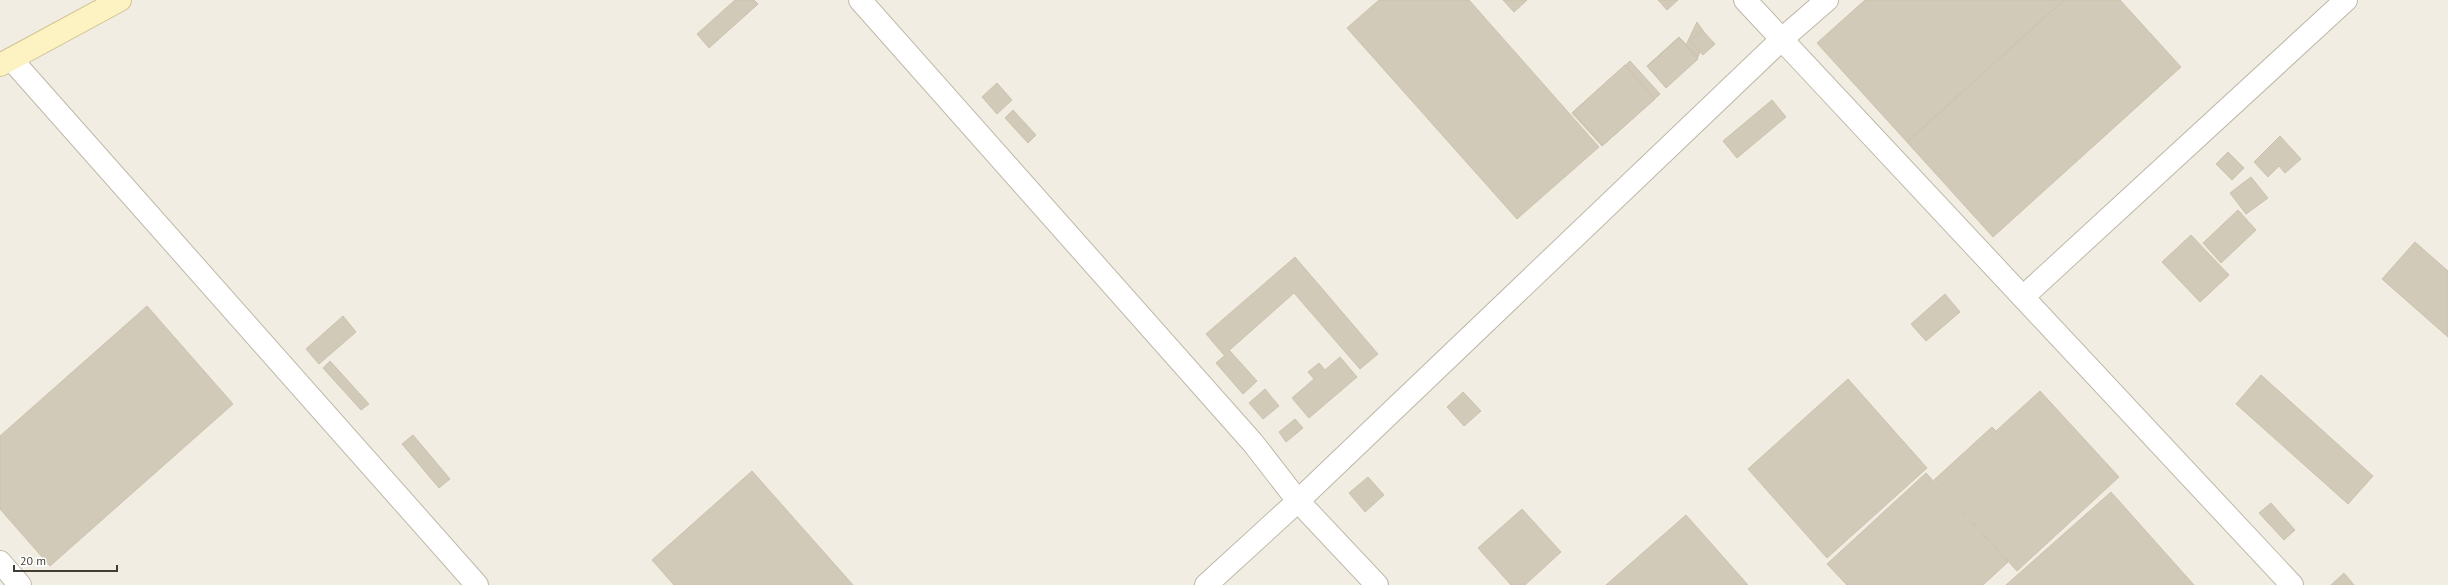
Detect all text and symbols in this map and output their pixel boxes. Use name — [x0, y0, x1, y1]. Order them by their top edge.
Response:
scale bar — [14, 547, 117, 573]
text: 20 m — [20, 553, 46, 568]

